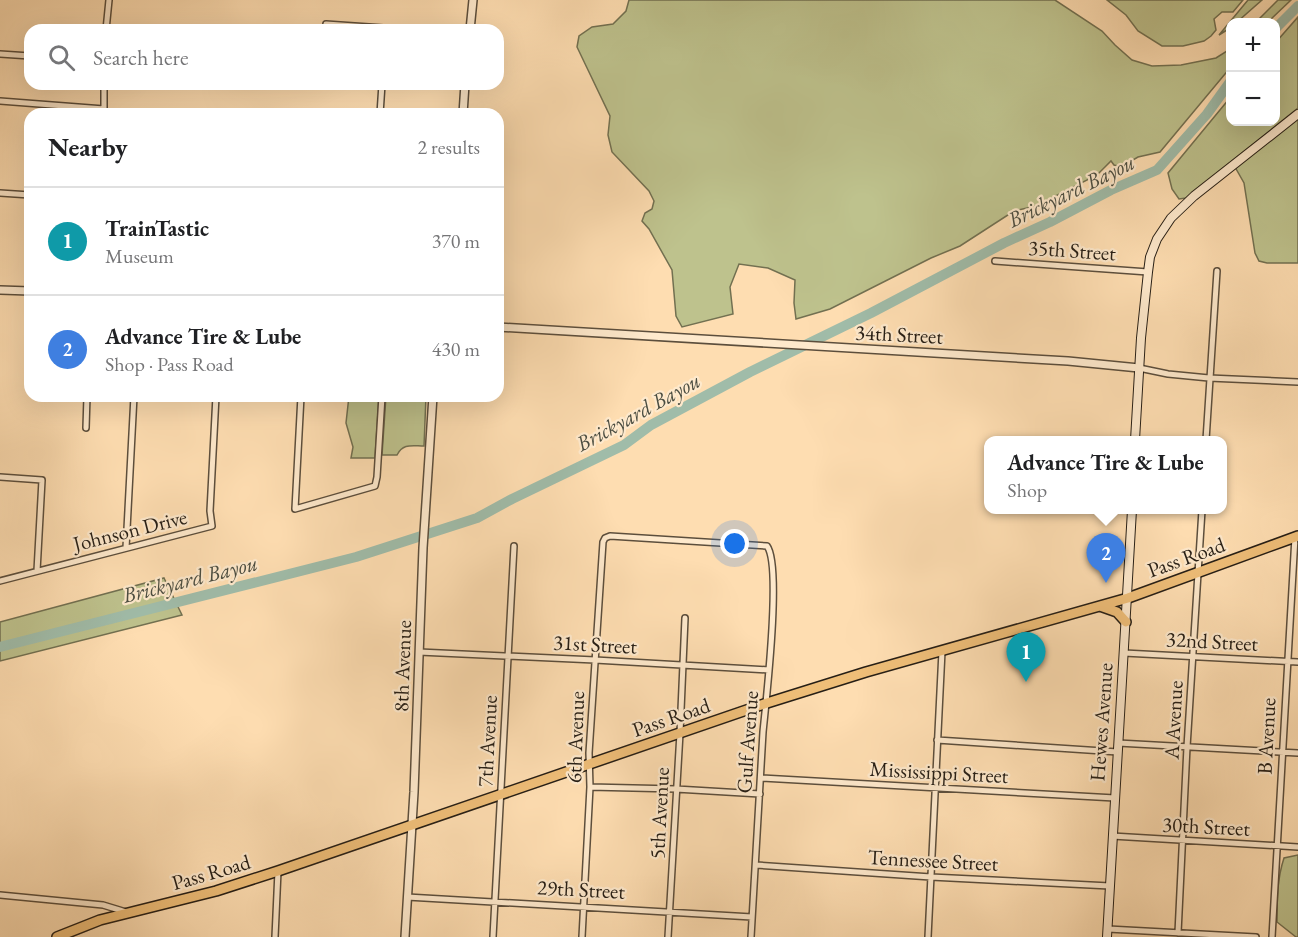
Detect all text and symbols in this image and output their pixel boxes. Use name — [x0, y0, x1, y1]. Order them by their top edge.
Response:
map controls — [1226, 18, 1280, 126]
button: + — [1226, 18, 1280, 72]
search box — [24, 24, 504, 90]
icon: search — [45, 41, 78, 74]
text: Search here — [93, 43, 188, 72]
button: − — [1226, 72, 1280, 126]
text: Nearby — [48, 130, 128, 164]
text: 2 results — [417, 134, 480, 160]
water label: Brickyard Bayou — [1002, 148, 1139, 235]
text: TrainTastic — [105, 214, 209, 243]
text: 1 — [62, 228, 73, 254]
text: 370 m — [432, 228, 480, 254]
street label: 35th Street — [1027, 233, 1117, 267]
text: Museum — [105, 243, 174, 269]
street label: 34th Street — [854, 318, 944, 350]
text: Advance Tire & Lube — [105, 322, 301, 351]
text: 2 — [62, 336, 73, 362]
text: 430 m — [432, 336, 480, 362]
text: Shop · Pass Road — [105, 351, 234, 377]
water label: Brickyard Bayou — [570, 366, 705, 459]
popup — [984, 436, 1227, 514]
text: Advance Tire & Lube — [1007, 448, 1204, 477]
text: Shop — [1007, 477, 1047, 503]
street label: Johnson Drive — [68, 503, 190, 558]
your location — [720, 529, 749, 558]
street label: Pass Road — [1143, 530, 1229, 583]
pin: 2 — [1086, 534, 1126, 583]
water label: Brickyard Bayou — [118, 548, 261, 610]
street label: 8th Avenue — [387, 620, 417, 712]
street label: 32nd Street — [1165, 625, 1259, 657]
street label: 31st Street — [552, 628, 638, 660]
pin: 1 — [1006, 632, 1046, 682]
street label: Hewes Avenue — [1083, 662, 1119, 782]
street label: A Avenue — [1157, 680, 1189, 761]
street label: Gulf Avenue — [730, 690, 764, 794]
street label: 6th Avenue — [560, 691, 590, 783]
street label: Pass Road — [628, 691, 714, 743]
street label: 7th Avenue — [471, 694, 503, 788]
street label: B Avenue — [1251, 697, 1281, 775]
street label: Mississippi Street — [869, 755, 1009, 789]
street label: 5th Avenue — [643, 766, 675, 860]
street label: 30th Street — [1161, 810, 1251, 842]
street label: Tennessee Street — [867, 843, 999, 877]
street label: Pass Road — [169, 848, 254, 896]
street label: 29th Street — [536, 873, 626, 905]

